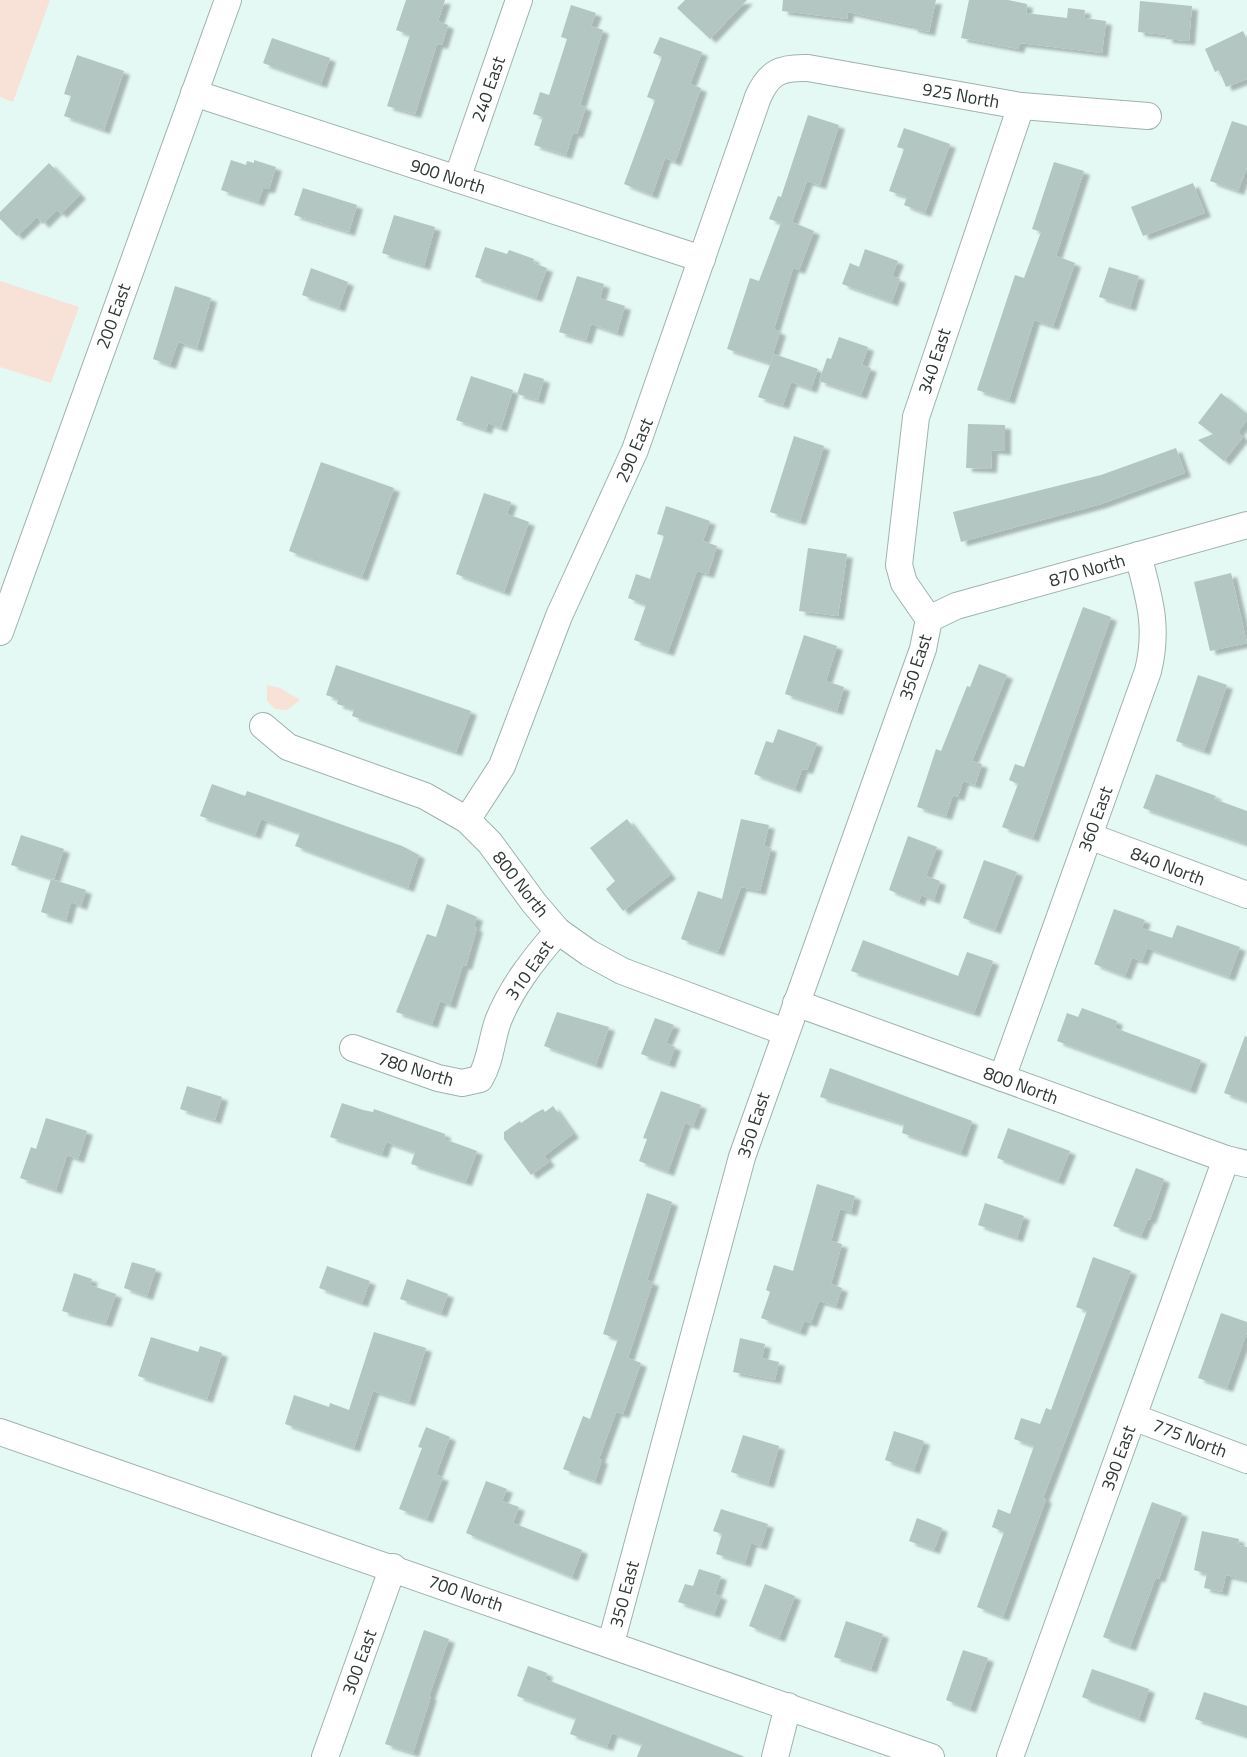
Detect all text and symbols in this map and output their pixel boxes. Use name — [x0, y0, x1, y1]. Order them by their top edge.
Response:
street label: 240 East — [464, 52, 512, 125]
street label: 925 North — [920, 75, 1002, 115]
street label: 900 North — [407, 151, 489, 201]
street label: 200 East — [89, 279, 138, 353]
street label: 340 East — [911, 324, 958, 397]
street label: 290 East — [608, 413, 660, 487]
street label: 870 North — [1046, 546, 1128, 594]
street label: 350 East — [892, 630, 939, 703]
street label: 360 East — [1071, 782, 1120, 856]
street label: 840 North — [1127, 839, 1209, 893]
street label: 800 North — [486, 845, 556, 923]
street label: 310 East — [498, 934, 560, 1006]
street label: 780 North — [375, 1045, 457, 1093]
street label: 800 North — [980, 1059, 1062, 1111]
street label: 350 East — [730, 1088, 777, 1161]
street label: 775 North — [1149, 1411, 1231, 1465]
street label: 390 East — [1094, 1421, 1143, 1495]
street label: 350 East — [602, 1557, 646, 1630]
street label: 700 North — [425, 1568, 507, 1618]
street label: 300 East — [335, 1625, 384, 1699]

